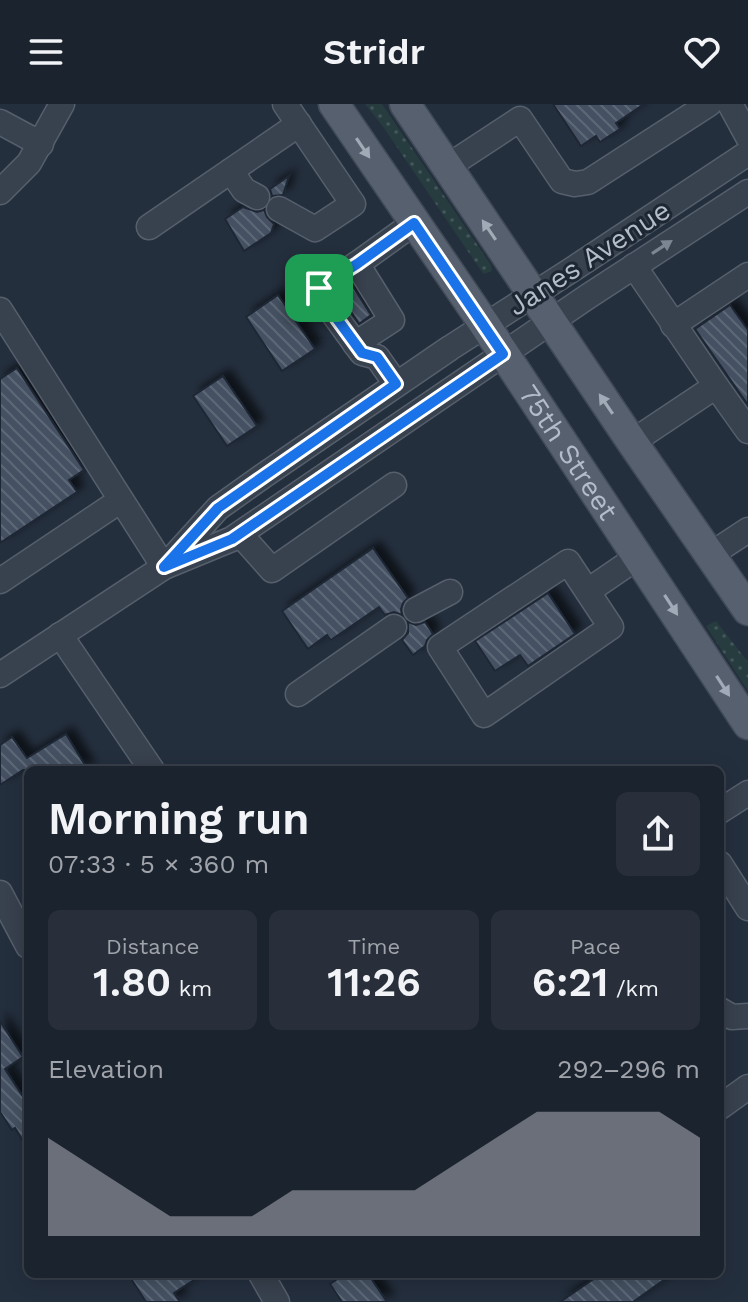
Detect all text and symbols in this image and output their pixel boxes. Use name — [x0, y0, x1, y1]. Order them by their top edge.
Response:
icon: menu — [24, 30, 68, 74]
icon: heart — [680, 30, 724, 74]
text: Stridr — [323, 31, 425, 73]
one-way arrow — [355, 137, 370, 158]
street label: Janes Avenue — [502, 193, 676, 323]
one-way arrow — [483, 219, 497, 241]
one-way arrow — [652, 240, 673, 255]
pin — [285, 254, 353, 322]
icon: arrive — [297, 266, 341, 310]
street label: 75th Street — [512, 378, 625, 526]
one-way arrow — [600, 393, 614, 415]
one-way arrow — [663, 595, 678, 616]
one-way arrow — [716, 676, 731, 697]
button: share — [616, 792, 700, 876]
text: Morning run — [48, 793, 309, 845]
text: 07:33 · 5 × 360 m — [48, 849, 269, 879]
text: Distance — [106, 934, 199, 959]
text: Time — [348, 934, 400, 959]
text: Pace — [570, 934, 621, 959]
text: 1.80 — [93, 959, 171, 1006]
text: 11:26 — [327, 959, 421, 1006]
text: 6:21 — [532, 959, 608, 1006]
text: km — [171, 976, 212, 1001]
text: /km — [608, 976, 659, 1001]
text: Elevation — [48, 1054, 164, 1084]
text: 292–296 m — [557, 1054, 700, 1084]

